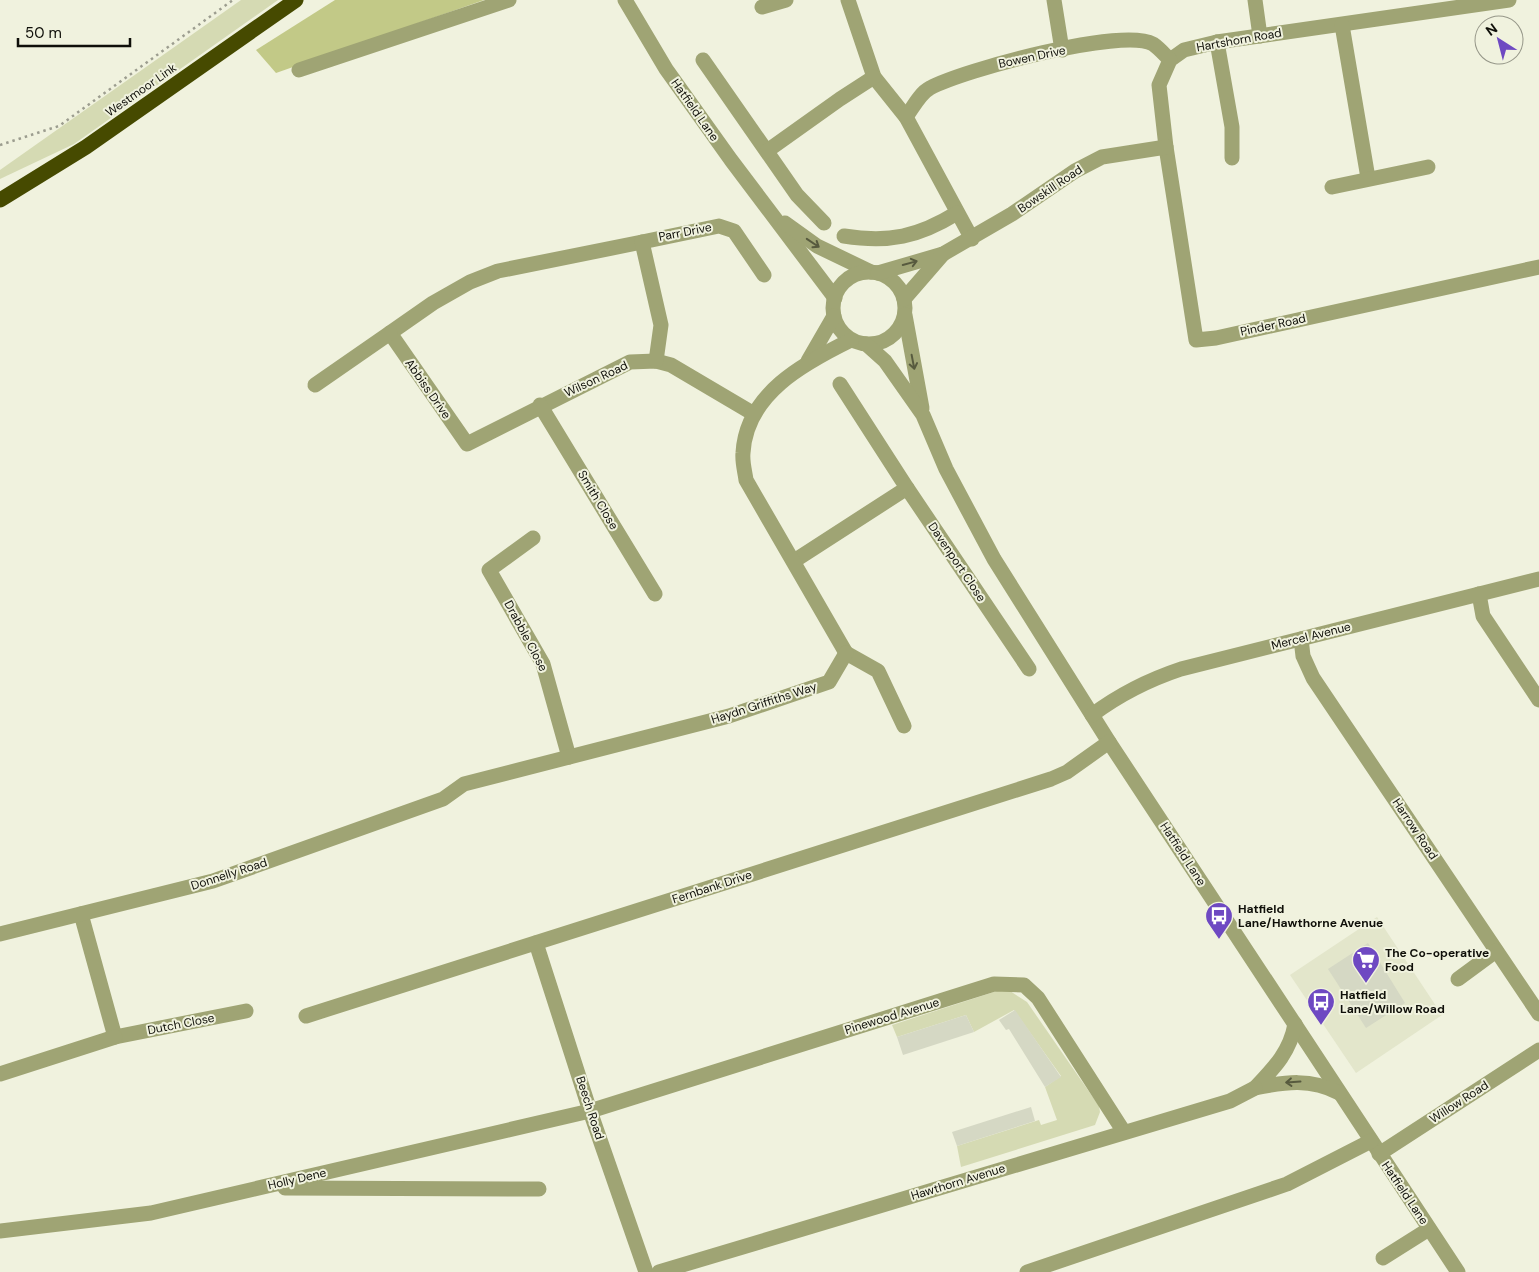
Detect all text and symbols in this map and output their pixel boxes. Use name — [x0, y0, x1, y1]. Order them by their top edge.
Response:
scale bar — [18, 15, 130, 47]
north arrow — [1474, 15, 1524, 65]
text: N — [1482, 19, 1501, 40]
text: 50 m — [25, 23, 62, 43]
street label: Hartshorn Road — [1195, 25, 1283, 55]
street label: Bowen Drive — [997, 42, 1067, 72]
street label: Westmoor Link — [102, 60, 180, 120]
street label: Hatfield Lane — [668, 76, 723, 145]
street label: Bowskill Road — [1015, 161, 1085, 217]
street label: Parr Drive — [657, 219, 713, 245]
one-way arrow — [806, 238, 820, 248]
one-way arrow — [902, 257, 918, 267]
street label: Pinder Road — [1239, 310, 1307, 340]
one-way arrow — [908, 353, 918, 369]
street label: Abbiss Drive — [402, 356, 455, 422]
street label: Wilson Road — [562, 357, 630, 401]
street label: Smith Close — [574, 467, 622, 533]
street label: Davenport Close — [925, 519, 990, 605]
street label: Drabble Close — [501, 598, 551, 674]
street label: Mercel Avenue — [1270, 618, 1353, 654]
street label: Haydn Griffiths Way — [709, 678, 819, 728]
street label: Harrow Road — [1389, 795, 1441, 863]
street label: Hatfield Lane — [1156, 819, 1210, 889]
street label: Donnelly Road — [189, 854, 269, 894]
street label: Fernbank Drive — [670, 867, 754, 907]
bus stop icon: Hatfield Lane/Hawthorne Avenue — [1204, 901, 1234, 940]
place label: Hatfield Lane/Hawthorne Avenue — [1238, 901, 1383, 931]
supermarket icon: The Co-operative Food — [1351, 945, 1381, 984]
place label: The Co-operative Food — [1385, 945, 1489, 975]
bus stop icon: Hatfield Lane/Willow Road — [1306, 987, 1336, 1026]
place label: Hatfield Lane/Willow Road — [1340, 987, 1445, 1017]
street label: Pinewood Avenue — [843, 994, 941, 1038]
street label: Dutch Close — [146, 1010, 216, 1038]
street label: Beech Road — [572, 1074, 608, 1142]
one-way arrow — [1285, 1077, 1301, 1086]
street label: Willow Road — [1427, 1077, 1491, 1127]
street label: Hatfield Lane — [1378, 1158, 1432, 1228]
street label: Hawthorn Avenue — [909, 1160, 1007, 1204]
street label: Holly Dene — [266, 1164, 328, 1193]

